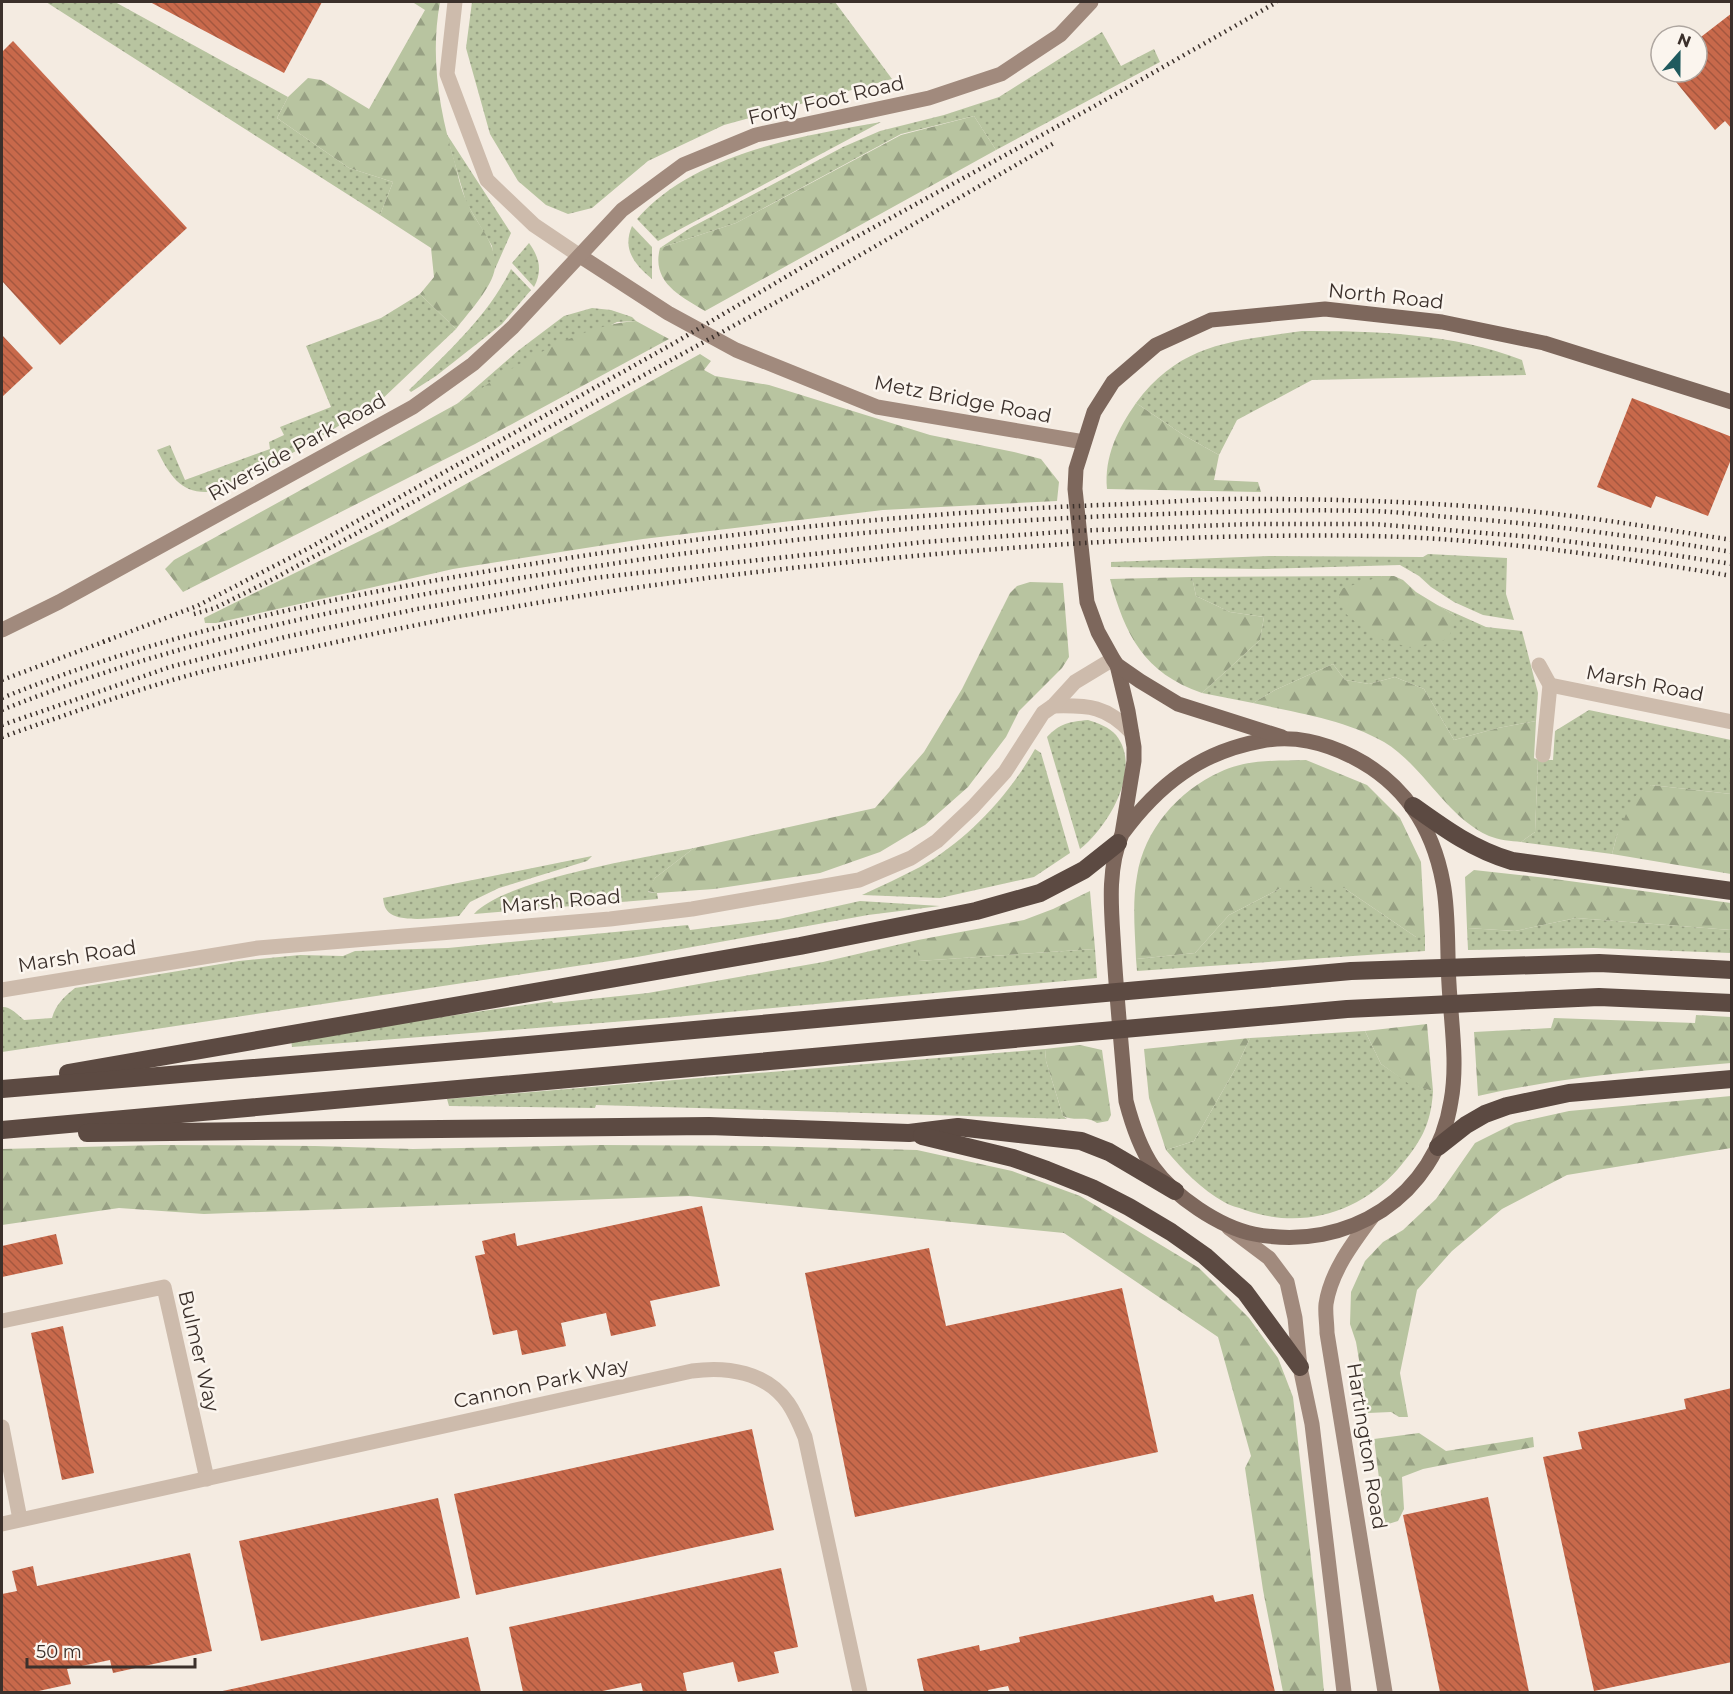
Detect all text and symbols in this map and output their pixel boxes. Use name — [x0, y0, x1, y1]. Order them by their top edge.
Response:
north arrow — [1649, 24, 1709, 84]
text: N — [1675, 29, 1694, 52]
street label: Forty Foot Road — [745, 70, 907, 130]
street label: North Road — [1327, 278, 1445, 314]
street label: Metz Bridge Road — [872, 370, 1054, 428]
street label: Riverside Park Road — [204, 388, 390, 506]
street label: Marsh Road — [1584, 660, 1706, 706]
street label: Marsh Road — [500, 884, 622, 918]
street label: Marsh Road — [16, 935, 138, 977]
street label: Bulmer Way — [173, 1288, 225, 1414]
street label: Cannon Park Way — [451, 1353, 631, 1413]
street label: Hartington Road — [1342, 1361, 1392, 1531]
scale bar — [27, 1631, 195, 1669]
text: 50 m — [36, 1641, 82, 1663]

